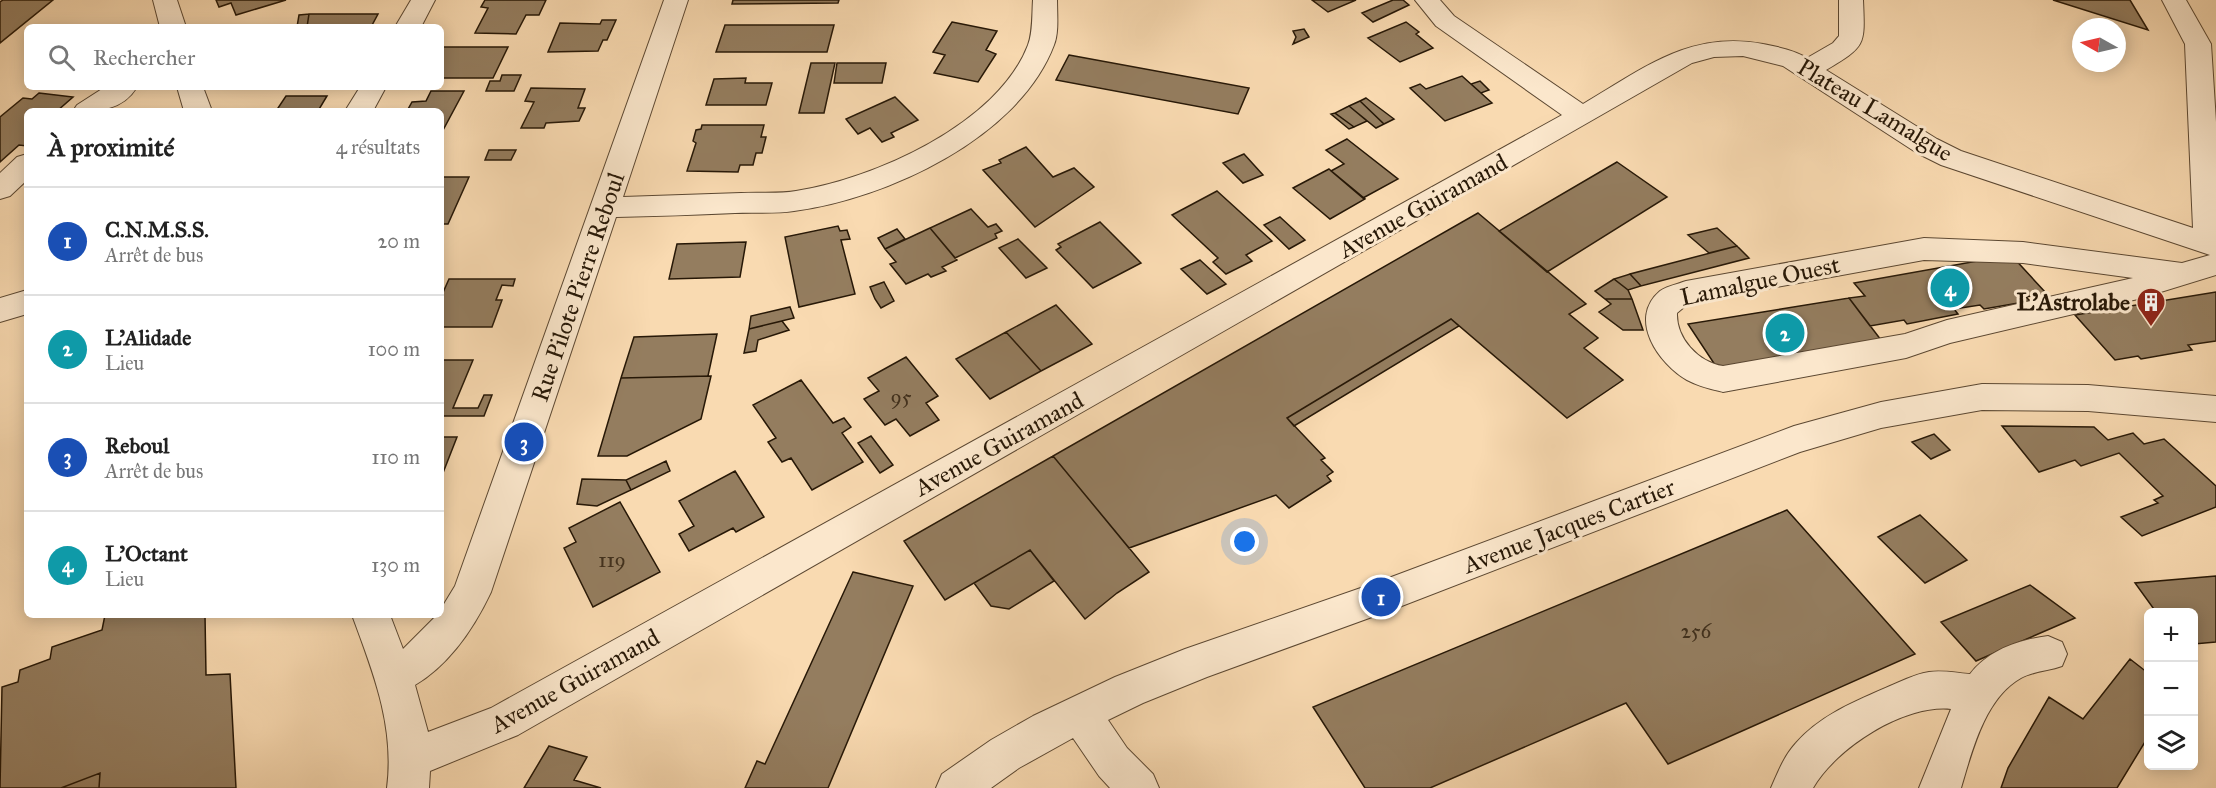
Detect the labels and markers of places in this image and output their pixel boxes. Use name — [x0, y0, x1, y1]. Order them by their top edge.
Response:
pin: 4 — [1930, 266, 1970, 310]
building icon: L'Astrolabe — [2135, 286, 2167, 328]
place label: L'Astrolabe — [2017, 287, 2130, 317]
pin: 2 — [1766, 310, 1804, 356]
pin: 3 — [504, 420, 544, 464]
pin: 1 — [1362, 574, 1400, 620]

